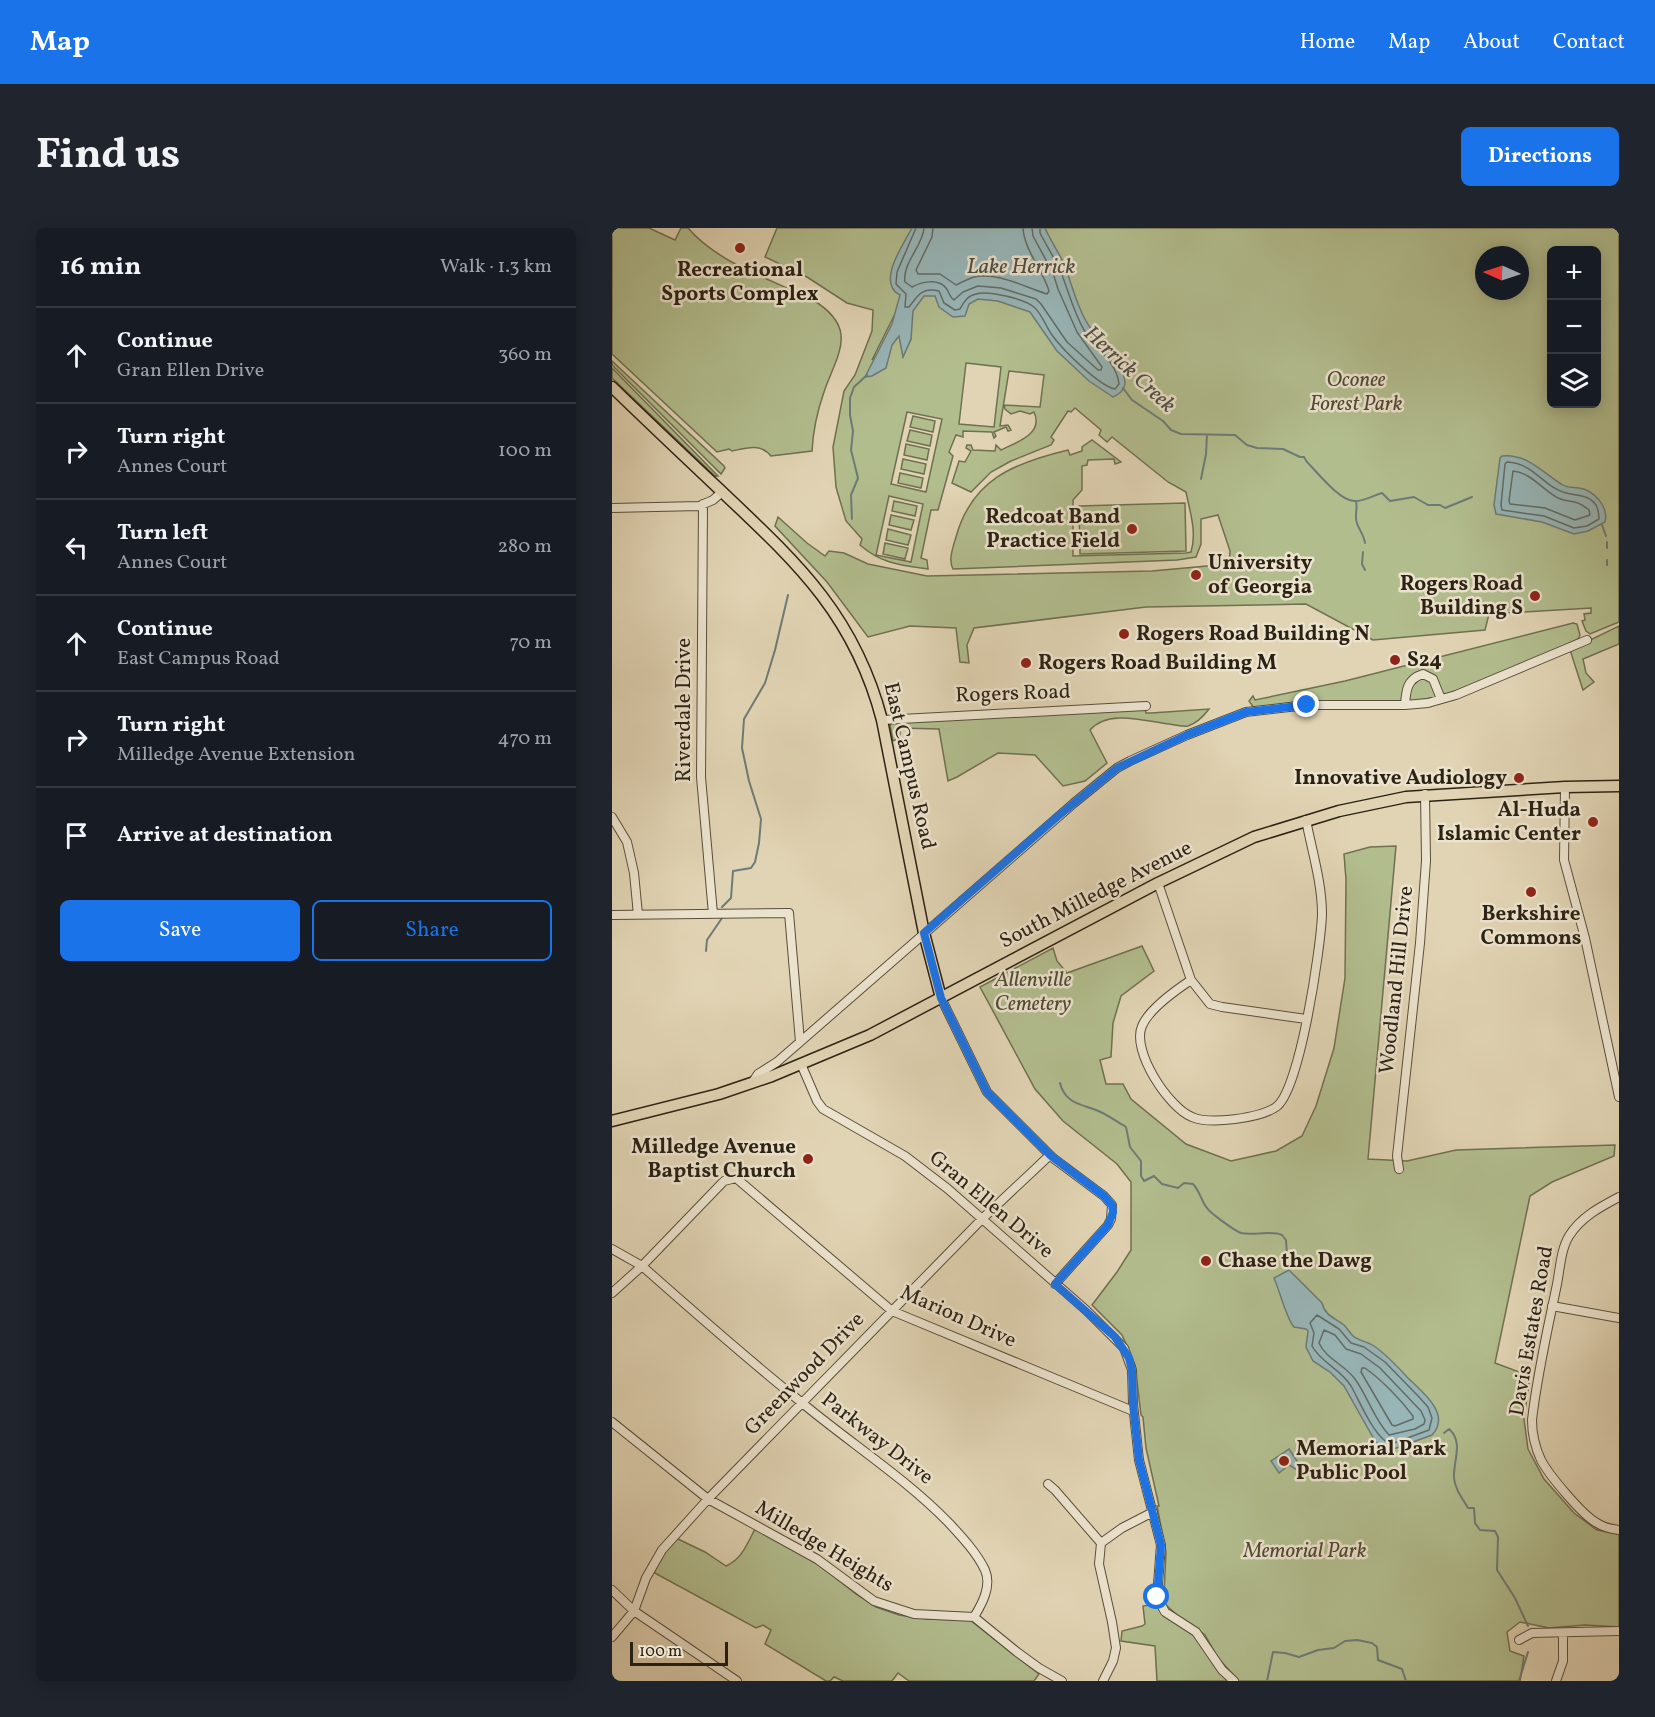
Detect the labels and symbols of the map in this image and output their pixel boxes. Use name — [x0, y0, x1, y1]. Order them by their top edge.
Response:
marker: Recreational Sports Complex — [733, 241, 747, 255]
north arrow — [1475, 246, 1529, 300]
water label: Lake Herrick — [967, 252, 1075, 283]
place label: Recreational Sports Complex — [661, 256, 819, 309]
water label: Herrick Creek — [1076, 319, 1182, 421]
park label: Oconee Forest Park — [1310, 366, 1403, 419]
place label: Redcoat Band Practice Field — [985, 503, 1120, 556]
marker: Redcoat Band Practice Field — [1125, 522, 1139, 536]
place label: University of Georgia — [1208, 549, 1313, 602]
marker: University of Georgia — [1189, 568, 1203, 582]
place label: Rogers Road Building S — [1400, 570, 1523, 623]
marker: Rogers Road Building S — [1528, 589, 1542, 603]
place label: Rogers Road Building N — [1136, 620, 1370, 649]
marker: Rogers Road Building N — [1117, 627, 1131, 641]
street label: Riverdale Drive — [670, 638, 699, 782]
place label: S24 — [1407, 646, 1442, 675]
place label: Rogers Road Building M — [1038, 649, 1277, 678]
marker: S24 — [1388, 653, 1402, 667]
marker: Rogers Road Building M — [1019, 656, 1033, 670]
street label: Rogers Road — [955, 677, 1071, 711]
street label: East Campus Road — [876, 679, 942, 853]
route end — [1293, 691, 1319, 717]
place label: Innovative Audiology — [1294, 764, 1507, 793]
marker: Innovative Audiology — [1512, 771, 1526, 785]
place label: Al-Huda Islamic Center — [1437, 796, 1581, 849]
marker: Al-Huda Islamic Center — [1586, 815, 1600, 829]
street label: South Milledge Avenue — [995, 834, 1197, 956]
street label: Woodland Hill Drive — [1373, 884, 1421, 1076]
marker: Berkshire Commons — [1524, 885, 1538, 899]
place label: Berkshire Commons — [1480, 900, 1582, 953]
park label: Allenville Cemetery — [994, 966, 1072, 1019]
place label: Milledge Avenue Baptist Church — [631, 1133, 796, 1186]
street label: Gran Ellen Drive — [923, 1144, 1060, 1266]
marker: Milledge Avenue Baptist Church — [801, 1152, 815, 1166]
street label: Davis Estates Road — [1503, 1243, 1561, 1419]
place label: Chase the Dawg — [1218, 1247, 1372, 1276]
marker: Chase the Dawg — [1199, 1254, 1213, 1268]
street label: Marion Drive — [895, 1278, 1021, 1356]
street label: Greenwood Drive — [738, 1306, 872, 1442]
street label: Parkway Drive — [815, 1386, 939, 1492]
place label: Memorial Park Public Pool — [1296, 1435, 1447, 1488]
marker: Memorial Park Public Pool — [1277, 1454, 1291, 1468]
street label: Milledge Heights — [749, 1494, 899, 1600]
park label: Memorial Park — [1243, 1537, 1367, 1566]
route start — [1143, 1583, 1169, 1609]
scale bar — [630, 1639, 728, 1666]

